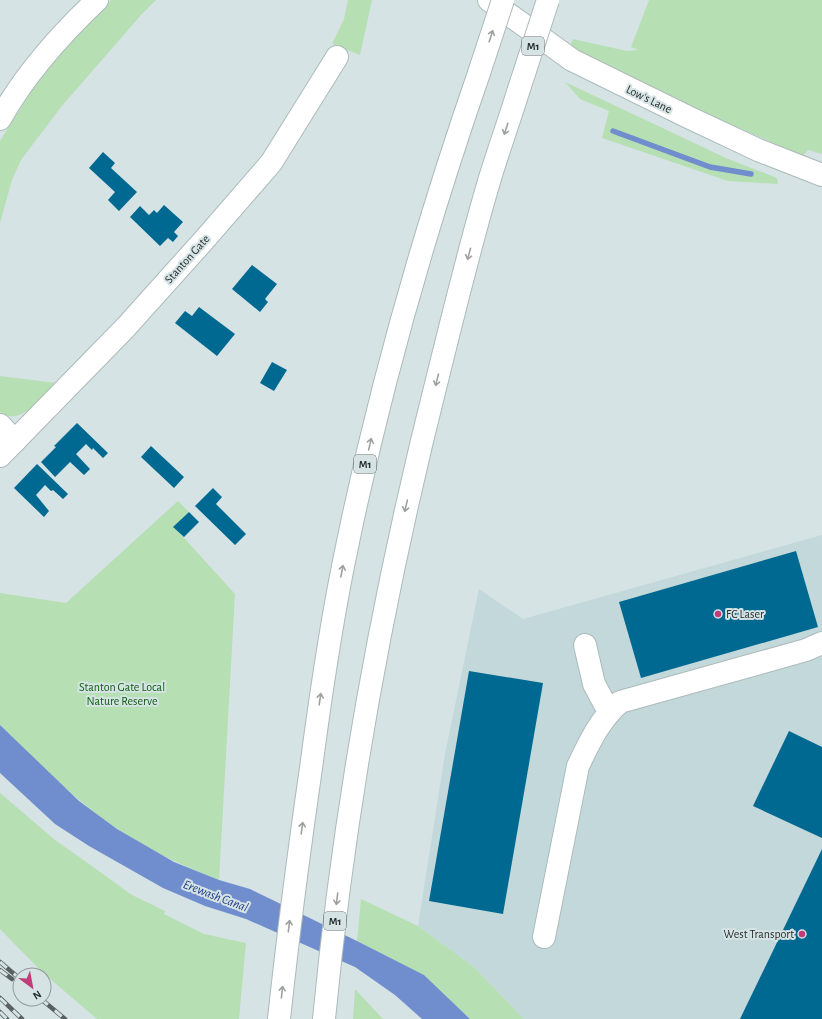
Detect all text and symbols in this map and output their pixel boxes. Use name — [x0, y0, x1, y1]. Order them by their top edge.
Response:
one-way arrow — [487, 31, 495, 43]
road number: M1 — [522, 37, 544, 55]
street label: Low's Lane — [624, 83, 674, 115]
one-way arrow — [502, 122, 509, 135]
street label: Stanton Gate — [162, 232, 212, 286]
one-way arrow — [465, 247, 473, 260]
one-way arrow — [433, 373, 440, 386]
one-way arrow — [367, 438, 375, 451]
road number: M1 — [354, 455, 376, 473]
one-way arrow — [402, 499, 410, 512]
one-way arrow — [339, 565, 347, 578]
place label: FC Laser — [726, 608, 764, 620]
marker: FC Laser — [713, 609, 723, 619]
park label: Stanton Gate Local Nature Reserve — [79, 681, 165, 707]
one-way arrow — [316, 693, 324, 706]
one-way arrow — [298, 822, 306, 835]
water label: Erewash Canal — [181, 878, 250, 915]
one-way arrow — [333, 892, 341, 905]
road number: M1 — [324, 912, 346, 930]
one-way arrow — [285, 920, 293, 933]
place label: West Transport — [724, 928, 794, 940]
marker: West Transport — [797, 929, 807, 939]
north arrow — [12, 967, 52, 1007]
one-way arrow — [278, 986, 286, 999]
text: N — [31, 988, 43, 1002]

